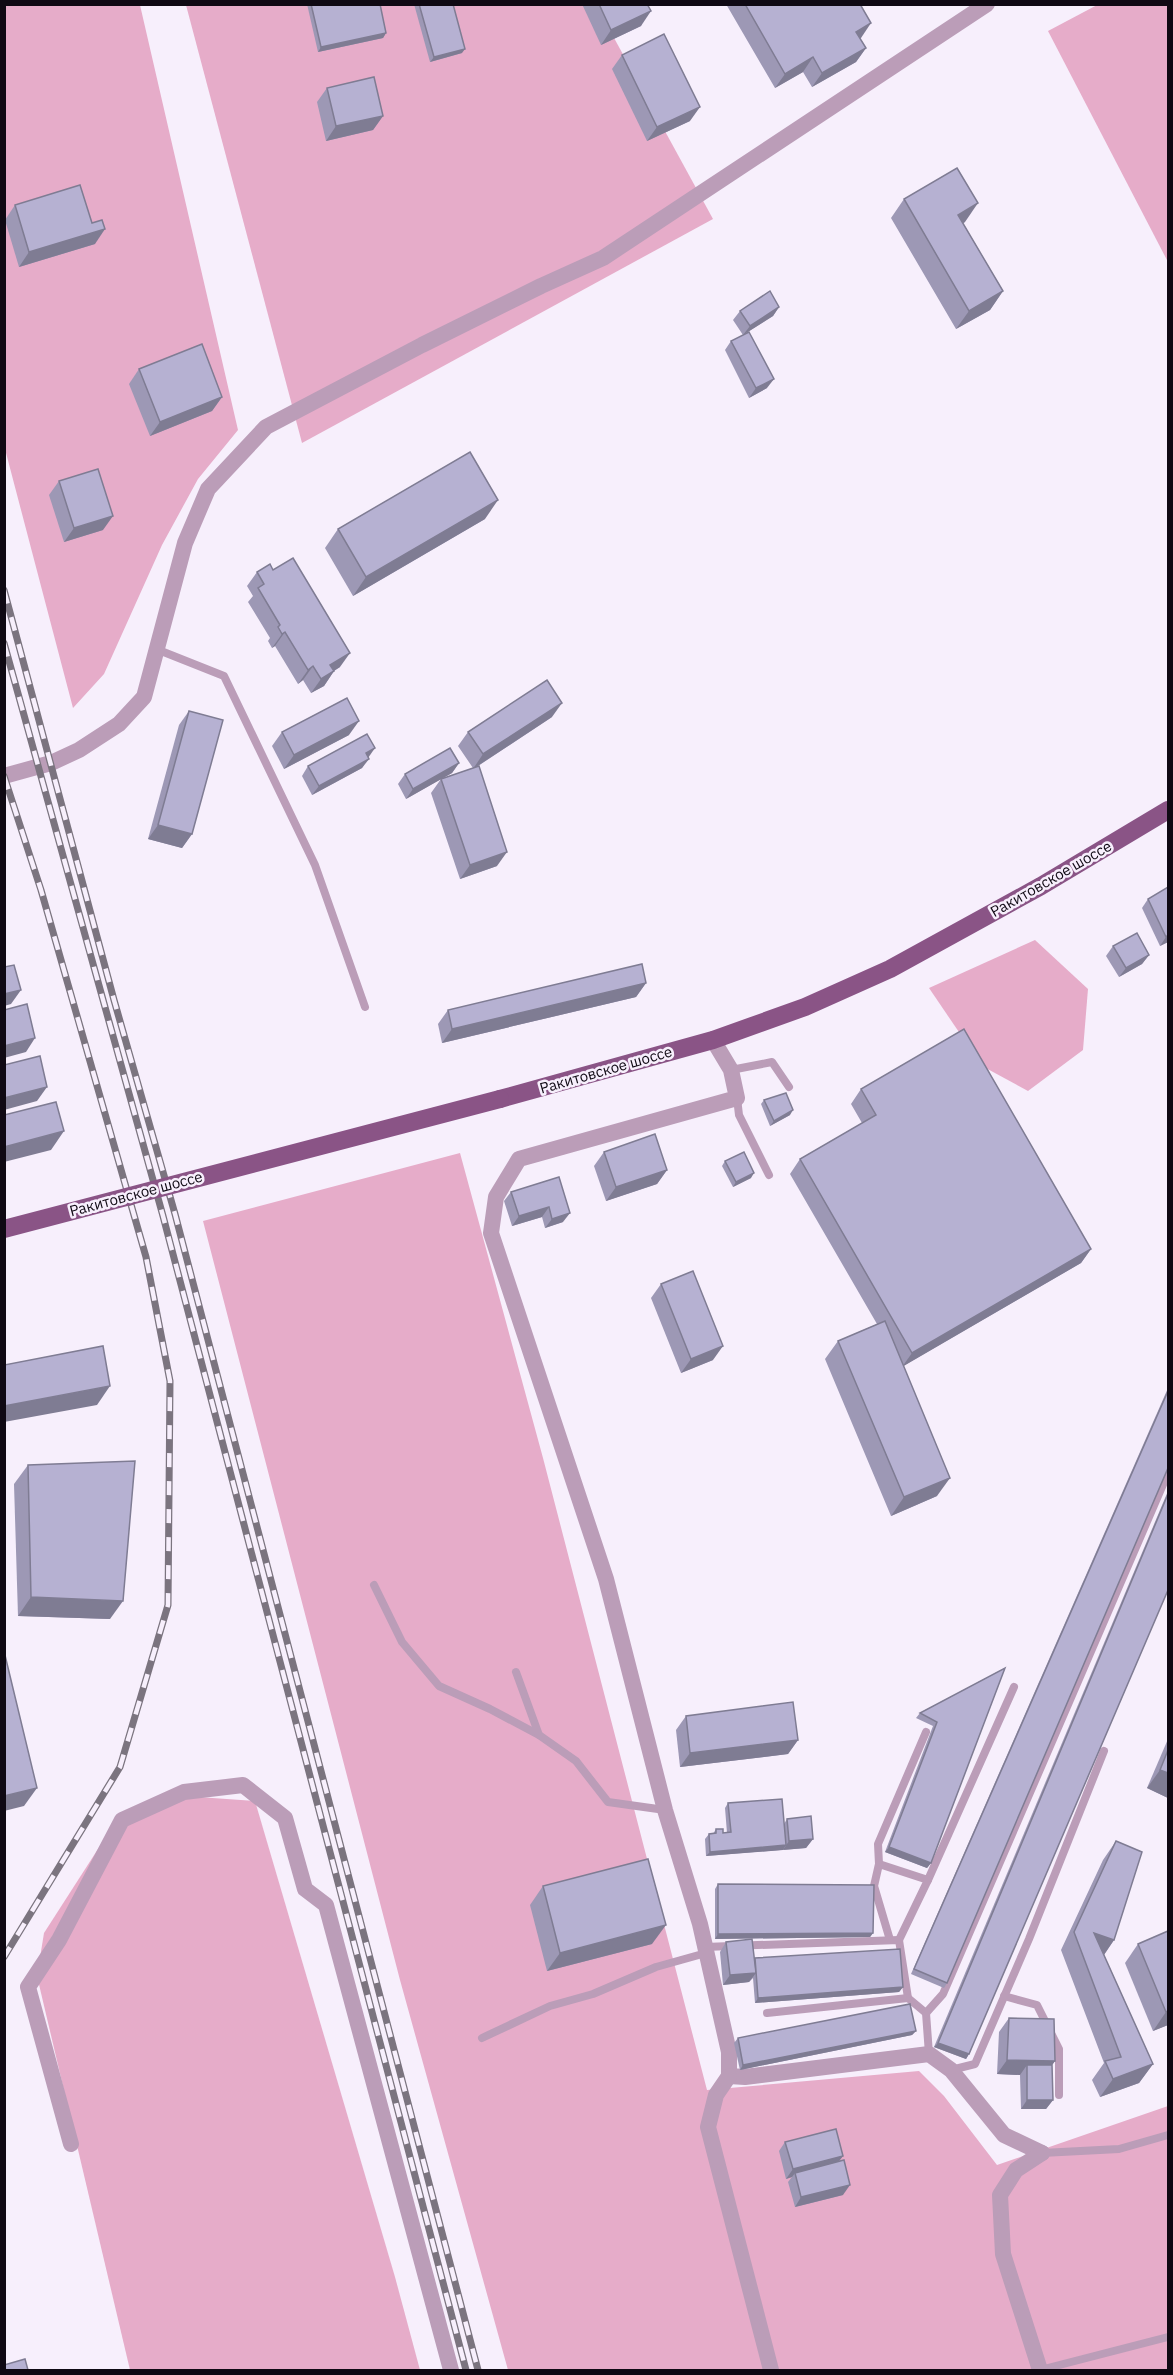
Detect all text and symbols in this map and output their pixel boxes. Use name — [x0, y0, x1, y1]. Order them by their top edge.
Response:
street label: Ракитовское шоссе — [987, 836, 1115, 921]
street label: Ракитовское шоссе — [537, 1042, 674, 1098]
street label: Ракитовское шоссе — [67, 1167, 204, 1220]

